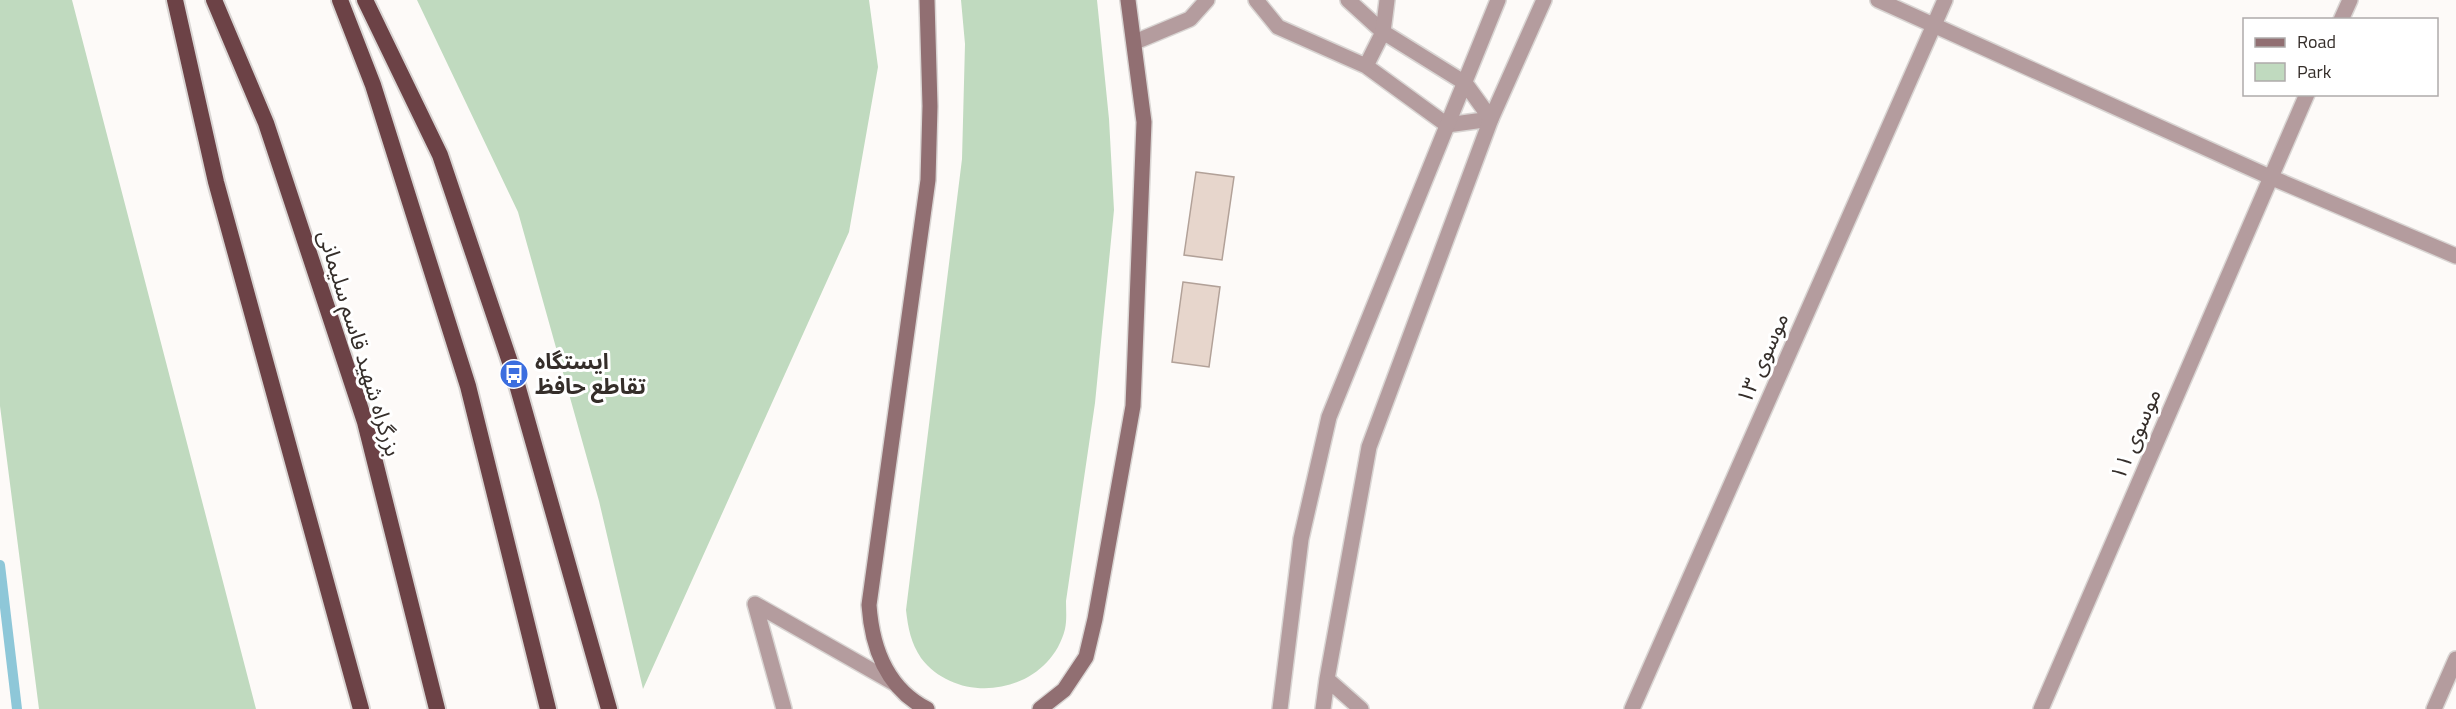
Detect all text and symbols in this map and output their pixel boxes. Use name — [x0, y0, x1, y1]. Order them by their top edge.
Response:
legend — [2243, 18, 2438, 96]
text: Road — [2297, 28, 2336, 55]
text: Park — [2297, 58, 2332, 85]
street label: بزرگراه شهید قاسم سلیمانی — [309, 226, 411, 460]
street label: موسوی ۱۳ — [1727, 307, 1797, 409]
place label: ایستگاه تقاطع حافظ — [535, 344, 646, 403]
bus stop icon: ایستگاه تقاطع حافظ — [498, 358, 530, 390]
street label: موسوی ۱۱ — [2101, 383, 2169, 485]

